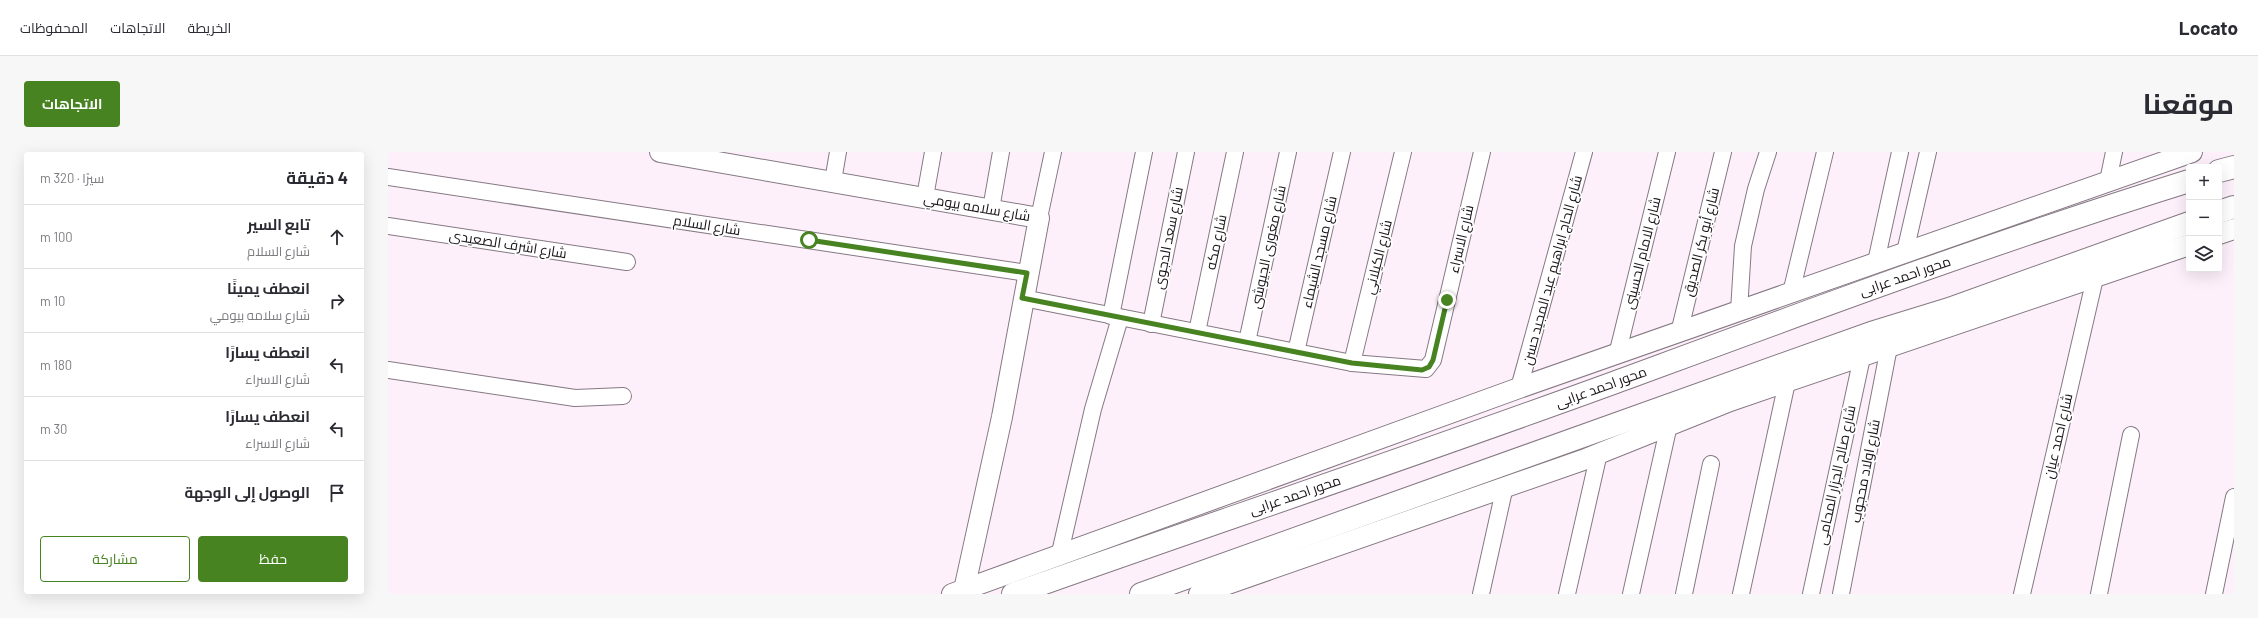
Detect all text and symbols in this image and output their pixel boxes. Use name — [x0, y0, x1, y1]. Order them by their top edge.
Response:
text: Locato — [2179, 16, 2238, 39]
text: المحفوظات — [20, 19, 88, 36]
text: الاتجاهات — [110, 19, 166, 36]
text: الخريطة — [188, 19, 231, 36]
button: الاتجاهات — [24, 81, 120, 127]
text: موقعنا — [2143, 86, 2234, 120]
map controls — [2186, 164, 2222, 272]
button: + — [2186, 164, 2222, 200]
text: 4 دقيقة — [286, 167, 348, 187]
text: سيرًا · 320 m — [40, 170, 104, 186]
street label: شارع الحاج ابراهيم عبد المجيد حسن — [1518, 173, 1587, 367]
street label: شارع مغورى الجيوشى — [1246, 184, 1290, 310]
street label: شارع سعد الدجوى — [1149, 185, 1187, 291]
street label: شارع أبو بكر الصديق — [1679, 186, 1723, 298]
street label: شارع سلامه بيومي — [922, 189, 1032, 228]
street label: شارع مسجد الشيماء — [1297, 194, 1341, 310]
street label: شارع الامام الحسينى — [1619, 195, 1666, 311]
button: − — [2186, 200, 2222, 236]
street label: شارع الاسراء — [1444, 203, 1478, 275]
street label: شارع السلام — [672, 211, 742, 240]
street label: شارع مكه — [1201, 213, 1231, 271]
text: تابع السير — [247, 215, 310, 233]
street label: شارع الكيلاني — [1360, 218, 1399, 297]
icon: ahead — [326, 226, 348, 248]
street label: شارع اشرف الصعيدى — [448, 226, 568, 262]
text: 100 m — [40, 229, 73, 245]
route start — [800, 231, 818, 249]
button: layers — [2186, 236, 2222, 272]
text: شارع السلام — [247, 243, 310, 259]
street label: محور احمد عرابى — [1857, 252, 1953, 299]
text: انعطف يمينًا — [227, 279, 310, 297]
icon: right — [326, 290, 348, 312]
route end — [1438, 291, 1456, 309]
text: 10 m — [40, 293, 65, 309]
text: شارع سلامه بيومي — [210, 307, 310, 323]
text: انعطف يسارًا — [225, 343, 310, 361]
icon: left — [326, 354, 348, 376]
text: 180 m — [40, 357, 72, 373]
street label: محور احمد عرابى — [1553, 362, 1649, 411]
text: شارع الاسراء — [245, 371, 310, 387]
street label: شارع احمد عيان — [2039, 392, 2077, 480]
street label: شارع صالح الجزار المحامى — [1812, 403, 1860, 547]
text: انعطف يسارًا — [225, 407, 310, 425]
icon: left — [326, 418, 348, 440]
street label: شارع اولاد محجوب — [1846, 418, 1884, 524]
text: 30 m — [40, 421, 67, 437]
text: شارع الاسراء — [245, 435, 310, 451]
street label: محور احمد عرابى — [1247, 471, 1343, 518]
icon: arrive — [326, 482, 348, 504]
text: الوصول إلى الوجهة — [184, 483, 310, 501]
button: مشاركة — [40, 536, 190, 582]
button: حفظ — [198, 536, 348, 582]

